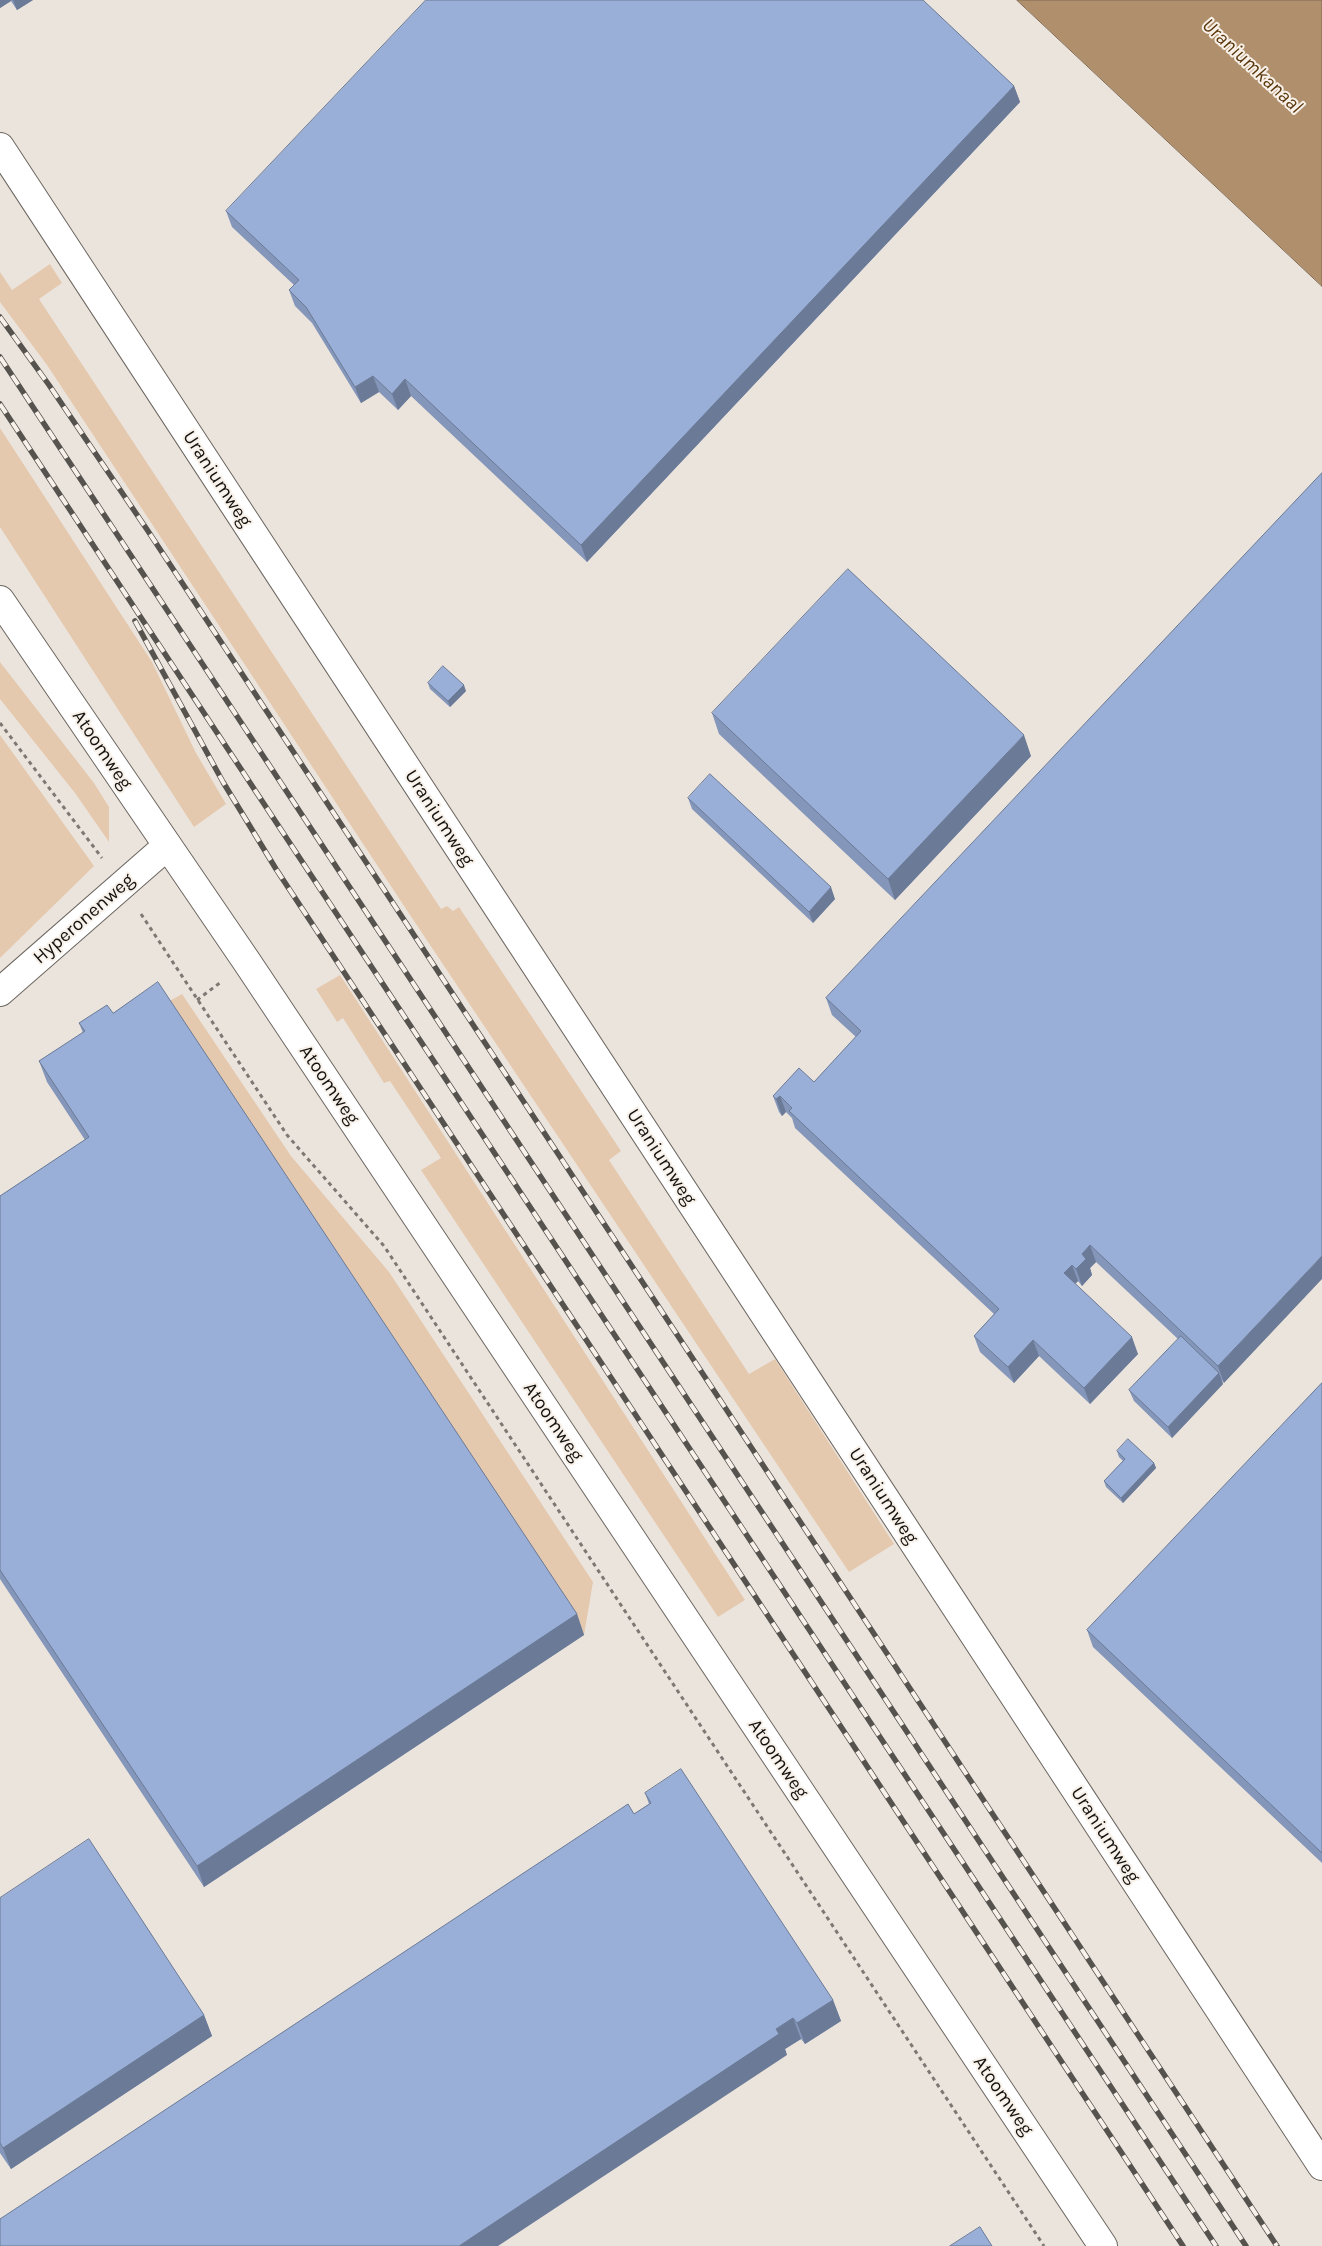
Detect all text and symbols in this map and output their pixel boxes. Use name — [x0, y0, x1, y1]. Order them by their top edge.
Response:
water label: Uraniumkanaal — [1197, 13, 1307, 119]
street label: Uraniumweg — [177, 427, 257, 531]
street label: Atoomweg — [67, 706, 137, 794]
street label: Uraniumweg — [399, 766, 479, 870]
street label: Hyperonenweg — [29, 869, 139, 969]
street label: Atoomweg — [294, 1041, 364, 1129]
street label: Uraniumweg — [621, 1105, 701, 1209]
street label: Atoomweg — [518, 1378, 588, 1466]
street label: Uraniumweg — [843, 1444, 923, 1548]
street label: Atoomweg — [743, 1715, 813, 1803]
street label: Uraniumweg — [1065, 1783, 1145, 1887]
street label: Atoomweg — [968, 2052, 1038, 2140]

